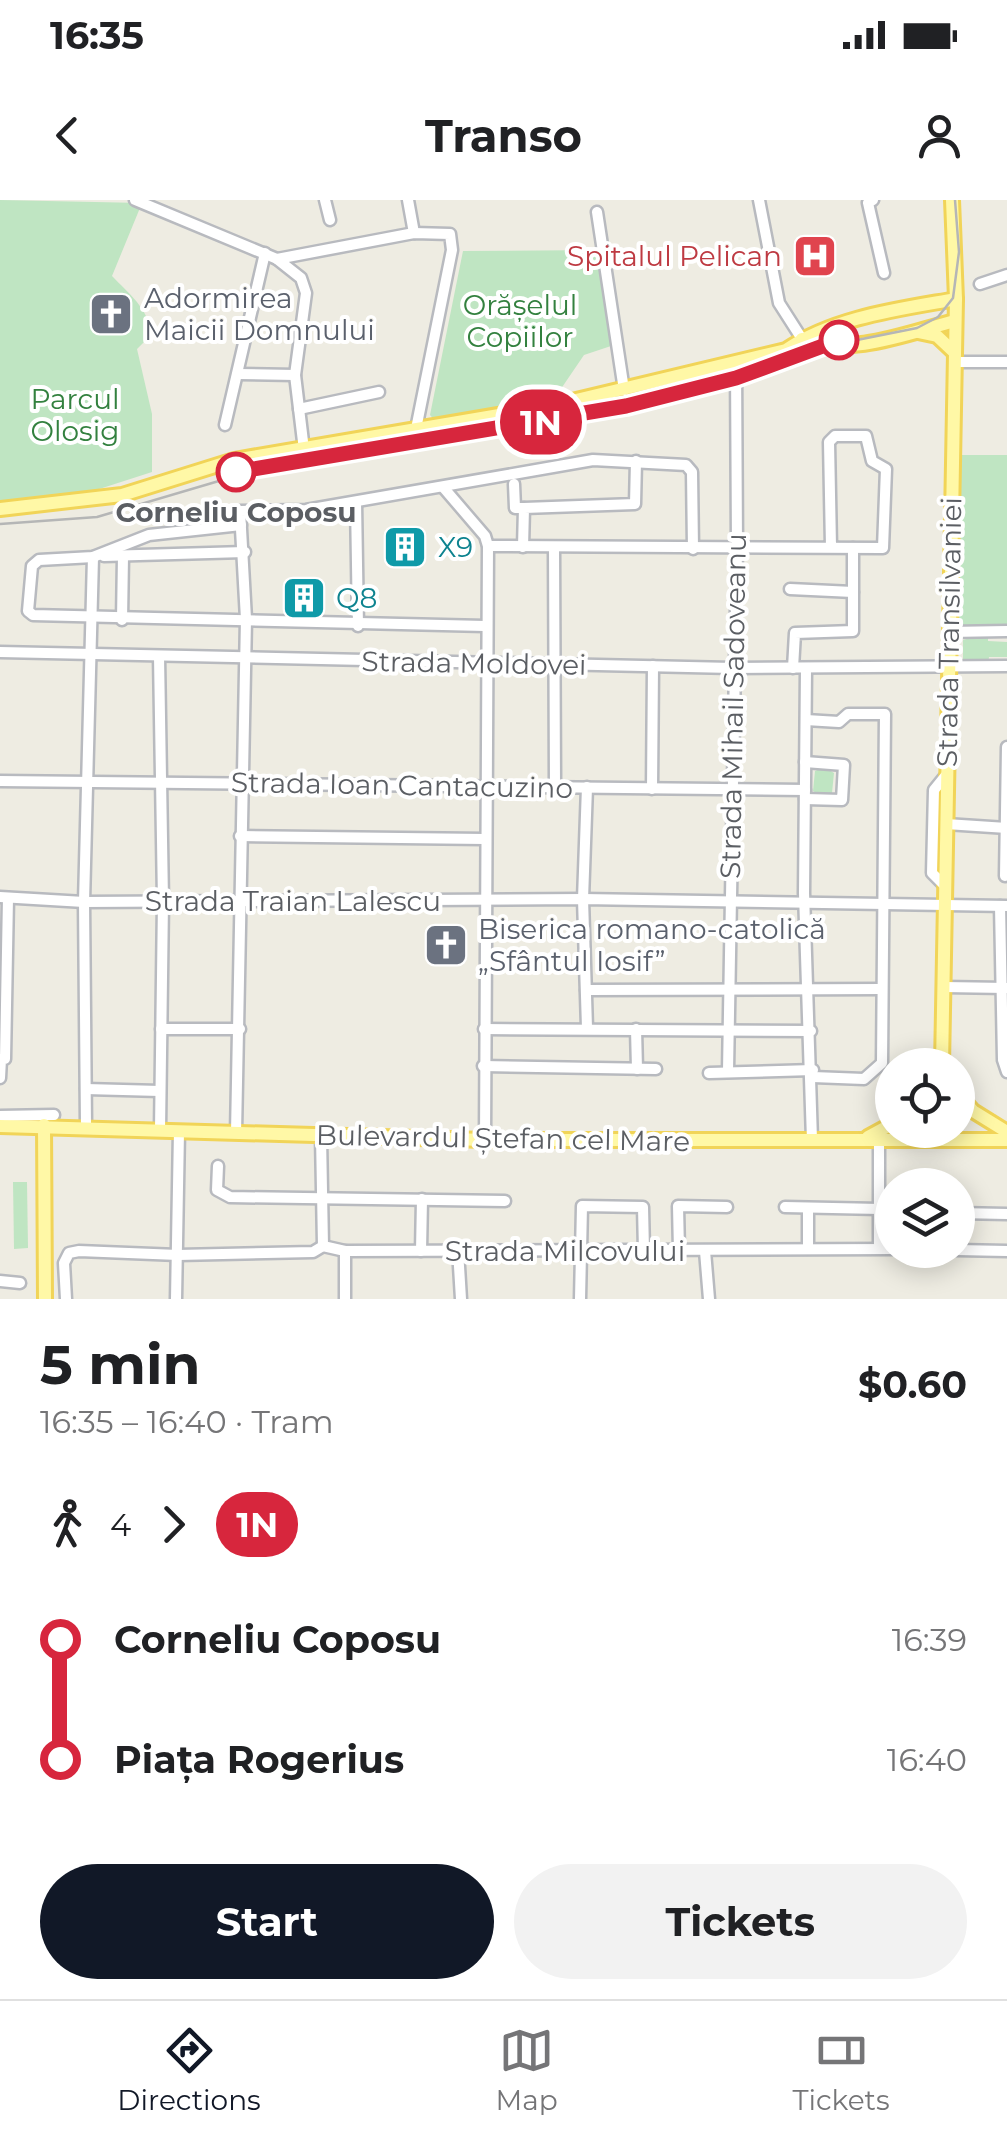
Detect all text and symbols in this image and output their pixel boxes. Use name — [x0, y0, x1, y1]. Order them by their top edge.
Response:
text: 16:35 — [50, 12, 144, 59]
icon: back — [40, 108, 95, 163]
text: Transo — [425, 108, 582, 163]
icon: person — [912, 108, 967, 163]
hospital icon: Spitalul Pelican — [792, 233, 838, 279]
place label: Spitalul Pelican — [567, 239, 782, 273]
place label: Adormirea Maicii Domnului — [144, 281, 375, 347]
park label: Orășelul Copiilor — [463, 288, 577, 354]
church icon: Adormirea Maicii Domnului — [88, 291, 134, 337]
unlabelled marker — [820, 321, 858, 359]
park label: Parcul Olosig — [30, 382, 120, 448]
line badge: 1N — [496, 390, 586, 454]
text: 1N — [520, 401, 562, 444]
marker: Corneliu Coposu — [217, 453, 255, 491]
place label: Corneliu Coposu — [115, 495, 357, 529]
street label: Strada Transilvaniei — [930, 497, 968, 767]
building icon: X9 — [382, 524, 428, 570]
place label: X9 — [438, 530, 473, 564]
street label: Strada Mihail Sadoveanu — [713, 533, 753, 879]
building icon: Q8 — [281, 575, 327, 621]
place label: Q8 — [336, 581, 377, 615]
street label: Strada Moldovei — [361, 644, 587, 682]
street label: Strada Ioan Cantacuzino — [231, 765, 573, 805]
street label: Strada Traian Lalescu — [145, 884, 441, 918]
place label: Biserica romano-catolică „Sfântul Iosif” — [478, 912, 826, 978]
church icon: Biserica romano-catolică „Sfântul Iosif” — [423, 922, 469, 968]
map controls — [875, 1048, 975, 1268]
button: locate — [875, 1048, 975, 1148]
street label: Bulevardul Ștefan cel Mare — [316, 1118, 690, 1158]
button: layers — [875, 1168, 975, 1268]
street label: Strada Milcovului — [445, 1234, 685, 1268]
text: 5 min — [40, 1331, 201, 1398]
text: $0.60 — [858, 1361, 967, 1408]
text: 16:35 – 16:40 · Tram — [40, 1402, 334, 1441]
icon: walk — [40, 1497, 95, 1552]
icon: forward — [146, 1497, 201, 1552]
text: 1N — [236, 1503, 278, 1546]
text: 4 — [110, 1505, 131, 1544]
text: Corneliu Coposu — [114, 1616, 441, 1663]
text: 16:39 — [892, 1620, 967, 1659]
text: Piața Rogerius — [114, 1736, 404, 1783]
text: 16:40 — [887, 1740, 967, 1779]
button: Start — [40, 1864, 494, 1979]
button: Tickets — [514, 1864, 967, 1979]
tab: Directions — [117, 2023, 261, 2117]
tab: Map — [495, 2023, 558, 2117]
tab: Tickets — [792, 2023, 890, 2117]

